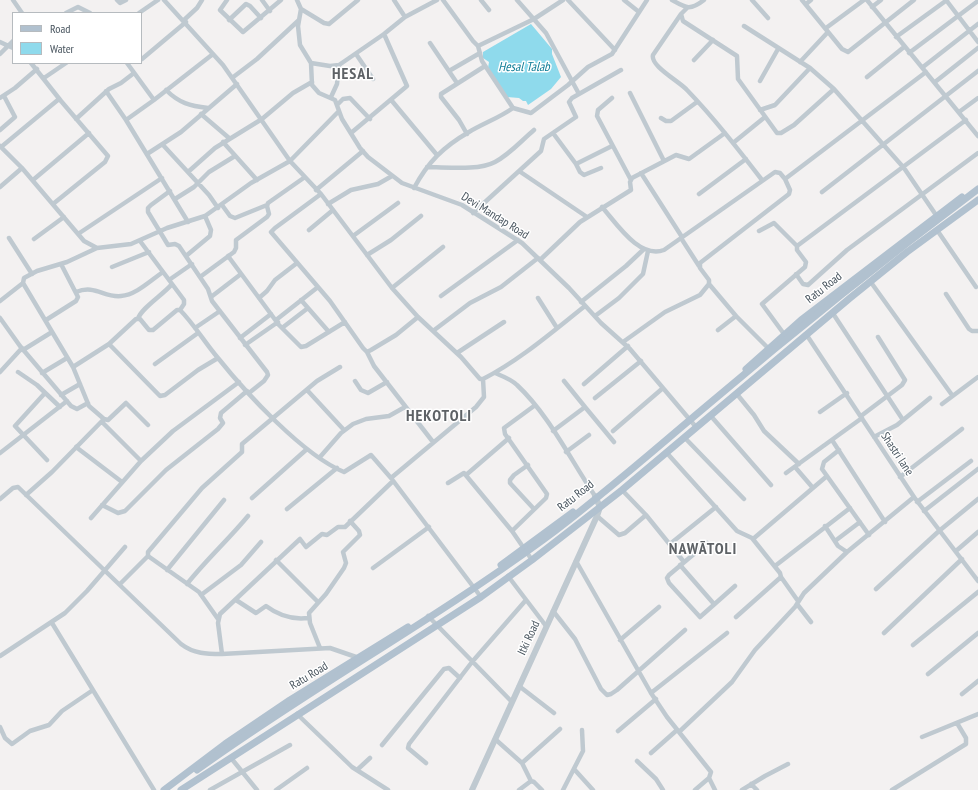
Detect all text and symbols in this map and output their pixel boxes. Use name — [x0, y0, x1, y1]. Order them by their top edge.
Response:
legend — [12, 12, 142, 64]
text: Road — [50, 21, 70, 36]
text: Water — [50, 41, 74, 56]
water label: Hesal Talab — [498, 59, 550, 75]
district label: HESAL — [332, 64, 374, 84]
street label: Devi Mandap Road — [459, 190, 531, 242]
street label: Ratu Road — [803, 269, 845, 307]
district label: HEKOTOLI — [406, 406, 472, 426]
street label: Shastri lane — [878, 430, 916, 478]
street label: Ratu Road — [555, 477, 597, 515]
district label: NAWĀTOLI — [669, 539, 737, 559]
street label: Itki Road — [515, 618, 543, 658]
street label: Ratu Road — [287, 659, 331, 693]

